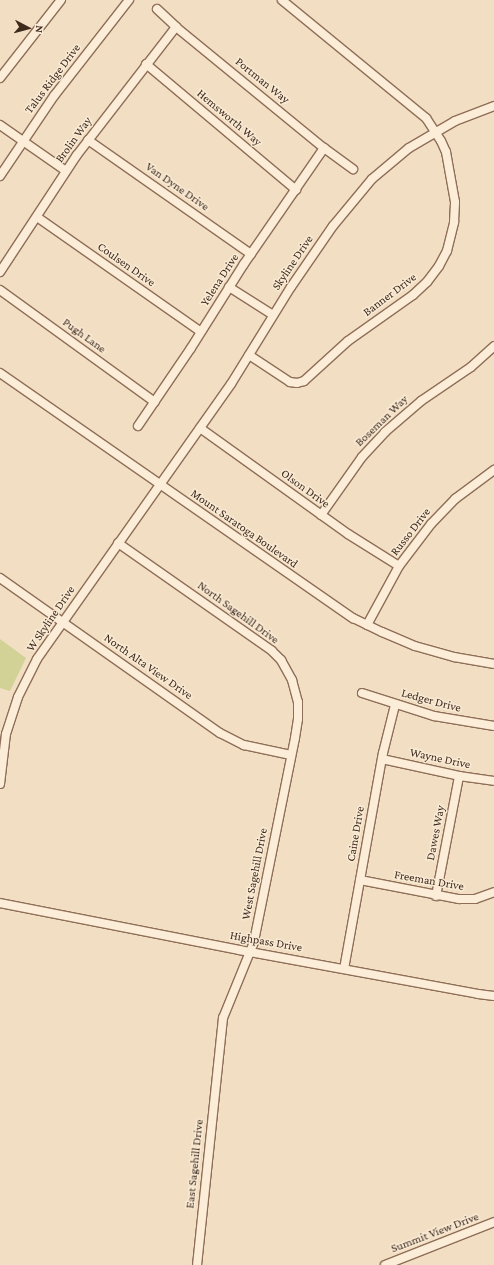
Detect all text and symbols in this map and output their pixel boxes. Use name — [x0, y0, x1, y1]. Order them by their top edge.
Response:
north arrow — [8, 8, 48, 48]
text: N — [34, 25, 46, 34]
street label: Talus Ridge Drive — [22, 41, 84, 117]
street label: Portman Way — [232, 55, 292, 107]
street label: Hemsworth Way — [194, 87, 264, 149]
street label: Brolin Way — [53, 114, 95, 166]
street label: Van Dyne Drive — [142, 160, 212, 214]
street label: Skyline Drive — [269, 233, 317, 293]
street label: Coulsen Drive — [94, 240, 158, 290]
street label: Yelena Drive — [198, 251, 242, 309]
street label: Banner Drive — [361, 270, 419, 320]
street label: Pugh Lane — [59, 315, 109, 357]
street label: Boseman Way — [353, 392, 411, 450]
street label: Olson Drive — [278, 467, 332, 511]
street label: Mount Saratoga Boulevard — [188, 486, 300, 572]
street label: Russo Drive — [388, 505, 434, 559]
street label: North Sagehill Drive — [194, 579, 282, 647]
street label: W Skyline Drive — [24, 583, 78, 655]
street label: North Alta View Drive — [101, 631, 195, 703]
street label: Ledger Drive — [400, 686, 462, 716]
street label: Wayne Drive — [408, 746, 472, 772]
street label: Dawes Way — [424, 804, 448, 862]
street label: Caine Drive — [344, 805, 368, 863]
street label: West Sagehill Drive — [239, 827, 271, 921]
street label: Freeman Drive — [393, 868, 465, 894]
street label: Highpass Drive — [229, 929, 303, 955]
street label: East Sagehill Drive — [183, 1119, 207, 1209]
street label: Summit View Drive — [389, 1210, 481, 1256]

